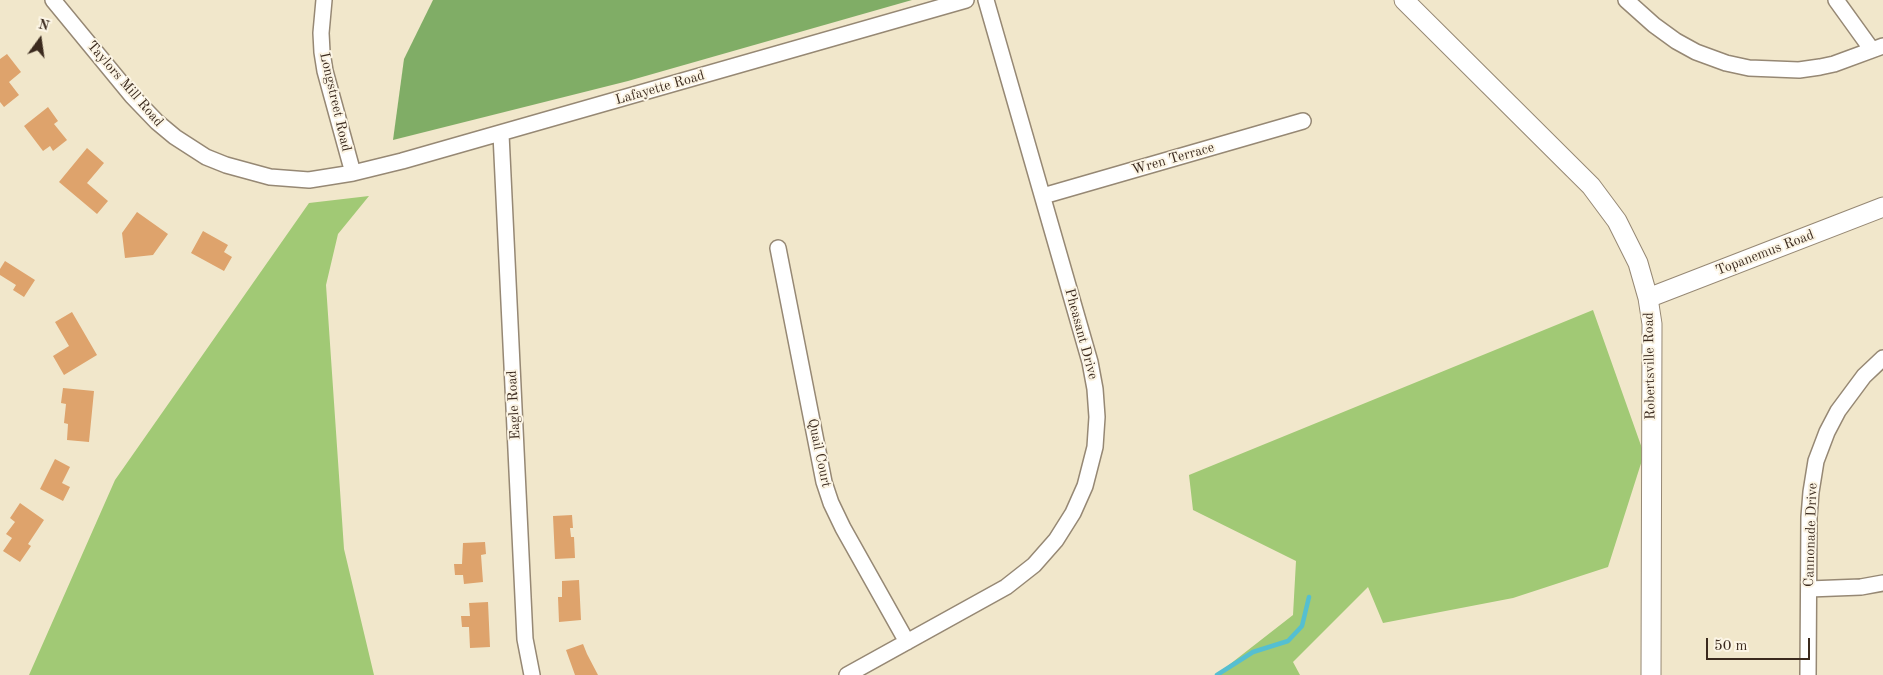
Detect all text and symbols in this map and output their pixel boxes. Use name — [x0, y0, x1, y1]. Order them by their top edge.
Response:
north arrow — [15, 15, 65, 65]
text: N — [37, 17, 51, 34]
street label: Taylors Mill Road — [83, 38, 167, 130]
street label: Longstreet Road — [315, 51, 355, 153]
street label: Lafayette Road — [613, 67, 707, 109]
street label: Wren Terrace — [1130, 139, 1216, 179]
street label: Topanemus Road — [1713, 227, 1817, 279]
street label: Pheasant Drive — [1061, 287, 1101, 381]
street label: Robertsville Road — [1641, 312, 1659, 420]
street label: Eagle Road — [504, 370, 524, 440]
street label: Quail Court — [803, 417, 835, 489]
street label: Cannonade Drive — [1801, 483, 1821, 587]
scale bar — [1708, 628, 1812, 660]
text: 50 m — [1714, 639, 1748, 654]

